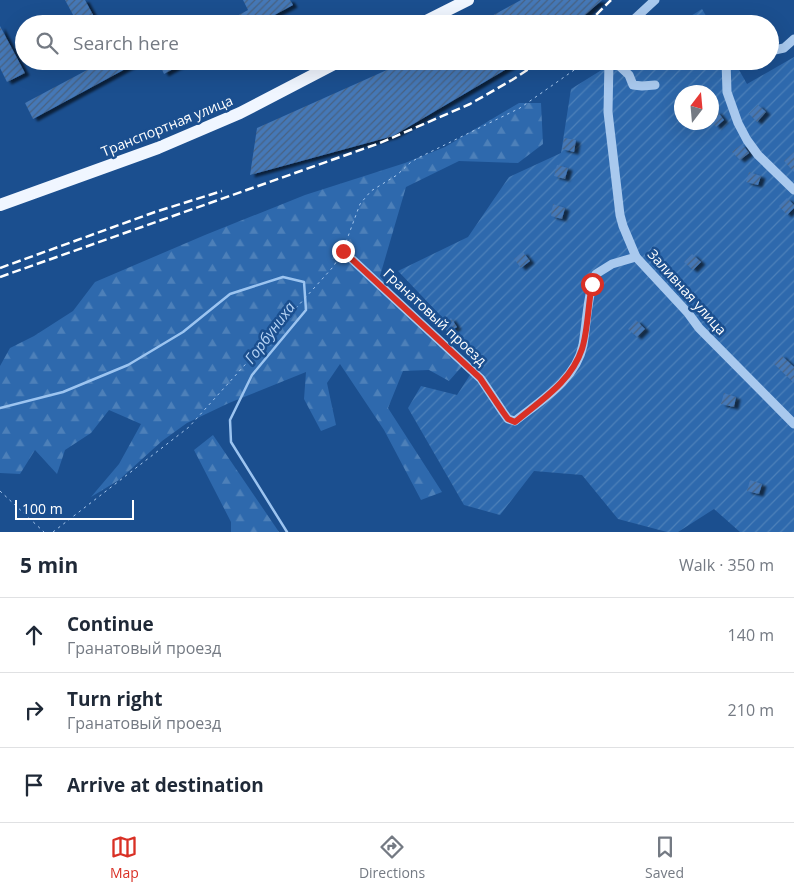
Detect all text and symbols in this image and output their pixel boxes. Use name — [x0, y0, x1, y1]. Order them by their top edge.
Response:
search box — [15, 15, 779, 70]
icon: search — [33, 29, 61, 57]
text: Search here — [73, 30, 179, 56]
north arrow — [674, 85, 719, 130]
street label: Транспортная улица — [98, 90, 235, 161]
route end — [332, 240, 355, 263]
street label: Заливная улица — [644, 245, 731, 339]
street label: Гранатовый проезд — [380, 264, 491, 370]
route start — [581, 273, 604, 296]
water label: Горбуниха — [239, 297, 299, 367]
scale bar — [15, 497, 134, 520]
text: 100 m — [22, 499, 63, 518]
text: 5 min — [20, 551, 78, 579]
text: Walk · 350 m — [679, 554, 774, 576]
text: Continue — [67, 611, 154, 637]
icon: ahead — [20, 621, 48, 649]
text: 140 m — [728, 624, 774, 646]
text: Гранатовый проезд — [67, 637, 221, 659]
text: Turn right — [67, 686, 162, 712]
icon: right — [20, 696, 48, 724]
text: 210 m — [728, 699, 774, 721]
text: Гранатовый проезд — [67, 712, 221, 734]
icon: arrive — [20, 771, 48, 799]
text: Arrive at destination — [67, 772, 264, 798]
tab: Map — [110, 833, 139, 882]
tab: Directions — [359, 833, 425, 882]
tab: Saved — [645, 833, 684, 882]

